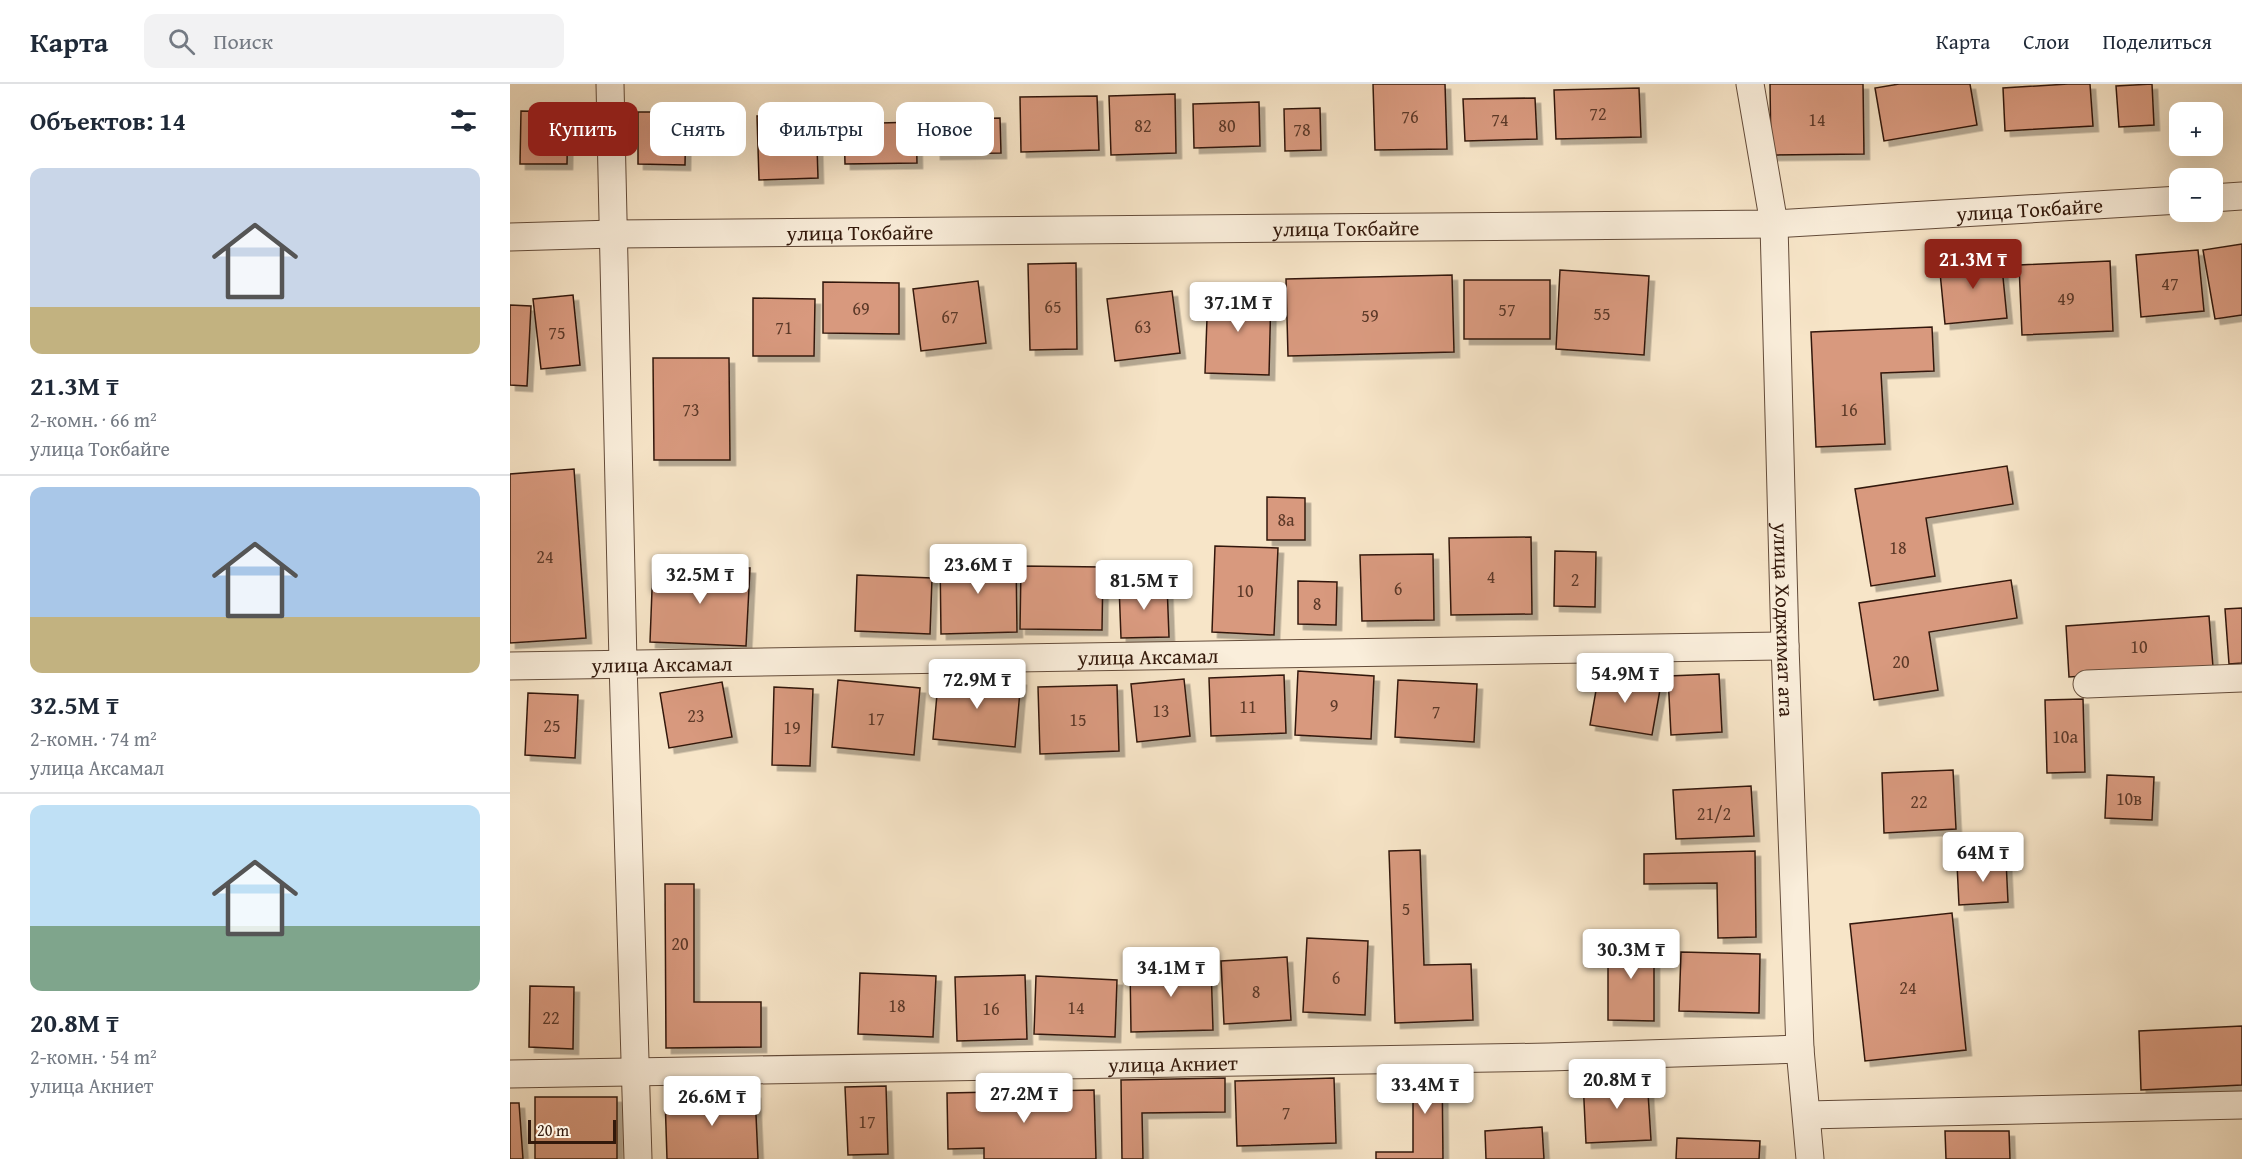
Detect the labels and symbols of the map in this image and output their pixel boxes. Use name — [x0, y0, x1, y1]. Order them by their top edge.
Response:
house number: 72 — [1589, 100, 1607, 127]
house number: 76 — [1401, 103, 1419, 130]
house number: 74 — [1491, 106, 1509, 133]
house number: 14 — [1808, 106, 1826, 133]
house number: 82 — [1134, 112, 1152, 139]
house number: 80 — [1218, 112, 1236, 139]
house number: 78 — [1293, 116, 1311, 143]
street label: улица Токбайге — [1954, 189, 2104, 229]
street label: улица Токбайге — [1271, 212, 1420, 244]
street label: улица Токбайге — [785, 216, 934, 248]
pin: 21.3M ₸ — [1918, 239, 2028, 290]
house number: 47 — [2161, 270, 2179, 297]
pin: 37.1M ₸ — [1183, 282, 1293, 333]
house number: 49 — [2057, 285, 2075, 312]
house number: 65 — [1044, 293, 1062, 320]
house number: 69 — [852, 295, 870, 322]
house number: 57 — [1498, 296, 1516, 323]
house number: 55 — [1593, 300, 1611, 327]
house number: 59 — [1361, 302, 1379, 329]
house number: 67 — [941, 303, 959, 330]
house number: 63 — [1134, 313, 1152, 340]
house number: 71 — [775, 314, 793, 341]
house number: 75 — [548, 319, 566, 346]
house number: 73 — [682, 396, 700, 423]
house number: 16 — [1840, 396, 1858, 423]
house number: 8а — [1277, 506, 1295, 533]
street label: улица Ходжимат ата — [1766, 521, 1803, 718]
house number: 18 — [1889, 534, 1907, 561]
house number: 24 — [536, 543, 554, 570]
pin: 23.6M ₸ — [923, 544, 1033, 595]
pin: 32.5M ₸ — [645, 554, 755, 605]
pin: 81.5M ₸ — [1089, 560, 1199, 611]
house number: 4 — [1487, 563, 1495, 590]
house number: 2 — [1571, 566, 1579, 593]
house number: 6 — [1394, 575, 1402, 602]
house number: 10 — [1236, 577, 1254, 604]
house number: 8 — [1313, 590, 1321, 617]
house number: 10 — [2130, 633, 2148, 660]
street label: улица Аксамал — [1076, 639, 1219, 673]
street label: улица Аксамал — [590, 647, 733, 680]
house number: 20 — [1892, 648, 1910, 675]
pin: 54.9M ₸ — [1570, 653, 1680, 704]
pin: 72.9M ₸ — [922, 659, 1032, 710]
house number: 9 — [1330, 692, 1338, 719]
house number: 11 — [1239, 693, 1257, 720]
house number: 13 — [1152, 697, 1170, 724]
house number: 7 — [1432, 698, 1440, 725]
house number: 23 — [687, 702, 705, 729]
house number: 17 — [867, 705, 885, 732]
house number: 15 — [1069, 706, 1087, 733]
house number: 25 — [543, 712, 561, 739]
house number: 19 — [783, 714, 801, 741]
house number: 10а — [2052, 723, 2078, 750]
house number: 10в — [2116, 785, 2142, 812]
house number: 22 — [1910, 788, 1928, 815]
house number: 21/2 — [1697, 800, 1731, 827]
pin: 64M ₸ — [1941, 832, 2025, 883]
house number: 5 — [1402, 895, 1410, 922]
pin: 30.3M ₸ — [1576, 929, 1686, 980]
house number: 20 — [671, 930, 689, 957]
pin: 34.1M ₸ — [1116, 947, 1226, 998]
house number: 6 — [1332, 964, 1340, 991]
house number: 24 — [1899, 974, 1917, 1001]
house number: 8 — [1252, 978, 1260, 1005]
house number: 18 — [888, 992, 906, 1019]
house number: 14 — [1067, 994, 1085, 1021]
house number: 16 — [982, 995, 1000, 1022]
house number: 22 — [542, 1004, 560, 1031]
street label: улица Акниет — [1107, 1047, 1238, 1080]
pin: 20.8M ₸ — [1562, 1059, 1672, 1110]
pin: 33.4M ₸ — [1370, 1064, 1480, 1115]
pin: 27.2M ₸ — [969, 1073, 1079, 1124]
pin: 26.6M ₸ — [657, 1076, 767, 1127]
house number: 7 — [1282, 1099, 1290, 1126]
house number: 17 — [858, 1108, 876, 1135]
scale bar — [528, 1117, 616, 1144]

